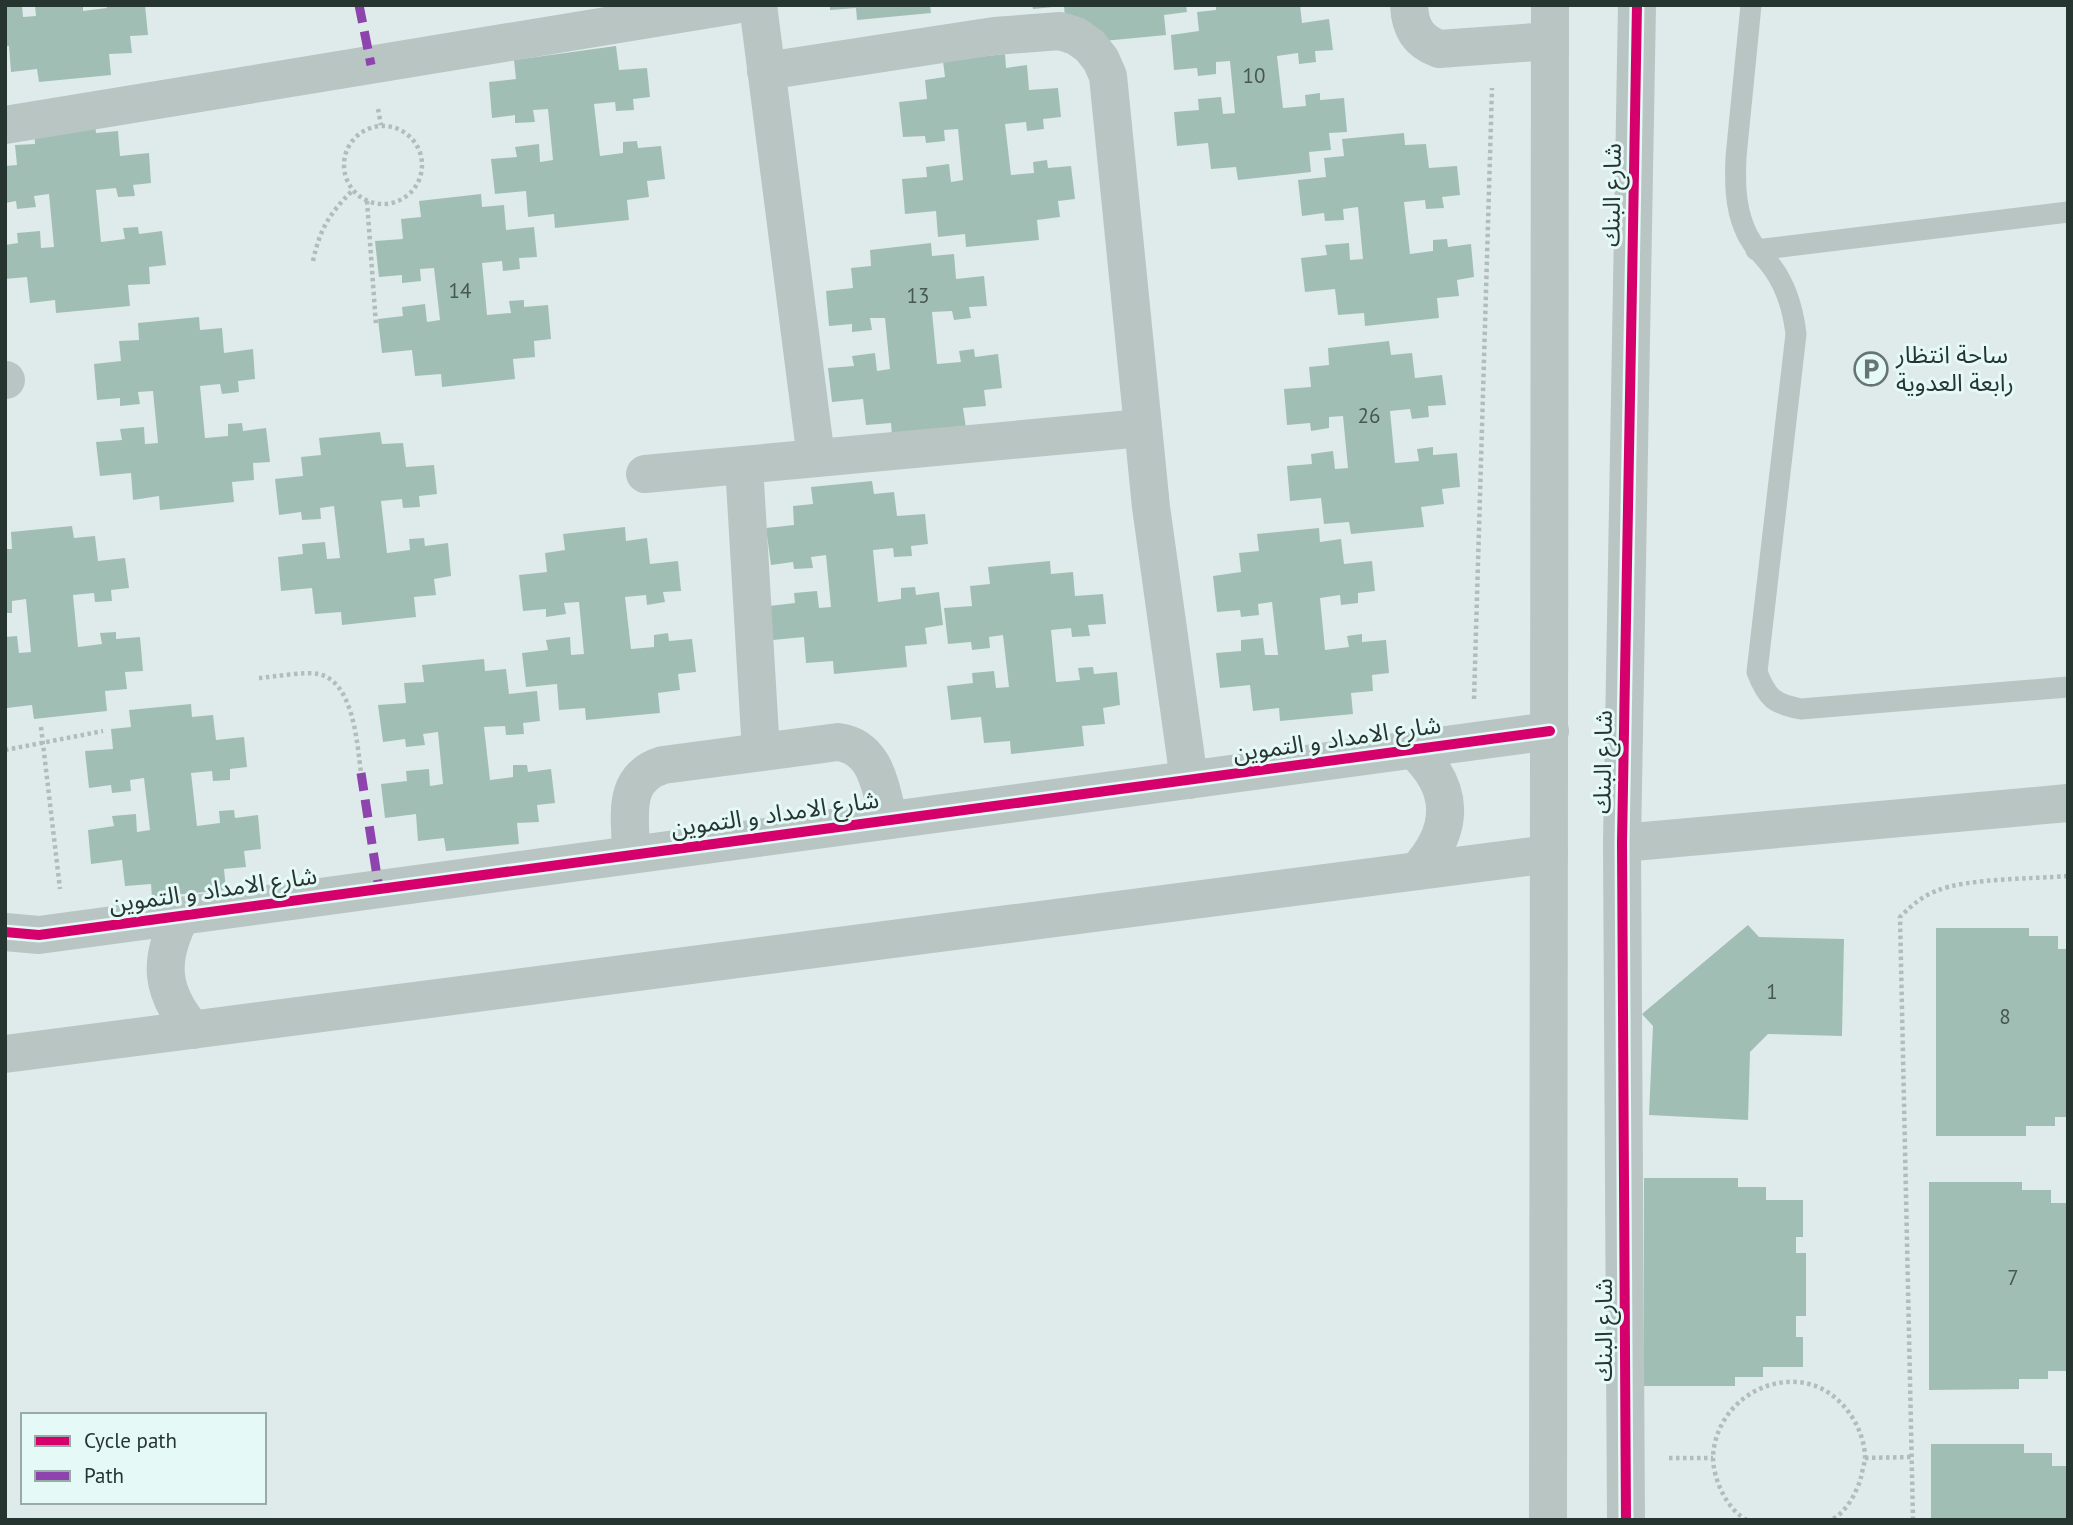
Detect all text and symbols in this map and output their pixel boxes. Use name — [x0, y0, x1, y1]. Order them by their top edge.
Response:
house number: 10 — [1243, 62, 1265, 89]
street label: شارع البنك — [1595, 143, 1630, 247]
house number: 14 — [449, 277, 471, 304]
house number: 13 — [907, 282, 929, 309]
place label: ساحة انتظار رابعة العدوية — [1895, 339, 2014, 398]
parking icon: ساحة انتظار رابعة العدوية — [1852, 350, 1890, 388]
house number: 26 — [1358, 402, 1380, 429]
street label: شارع الامداد و التموين — [1231, 709, 1443, 770]
street label: شارع البنك — [1586, 710, 1621, 814]
street label: شارع الامداد و التموين — [669, 784, 881, 845]
street label: شارع الامداد و التموين — [107, 860, 319, 921]
house number: 1 — [1766, 978, 1778, 1005]
house number: 8 — [1999, 1003, 2011, 1030]
house number: 7 — [2007, 1264, 2019, 1291]
street label: شارع البنك — [1588, 1278, 1621, 1382]
legend — [21, 1413, 266, 1504]
text: Cycle path — [84, 1427, 177, 1454]
text: Path — [84, 1462, 124, 1489]

